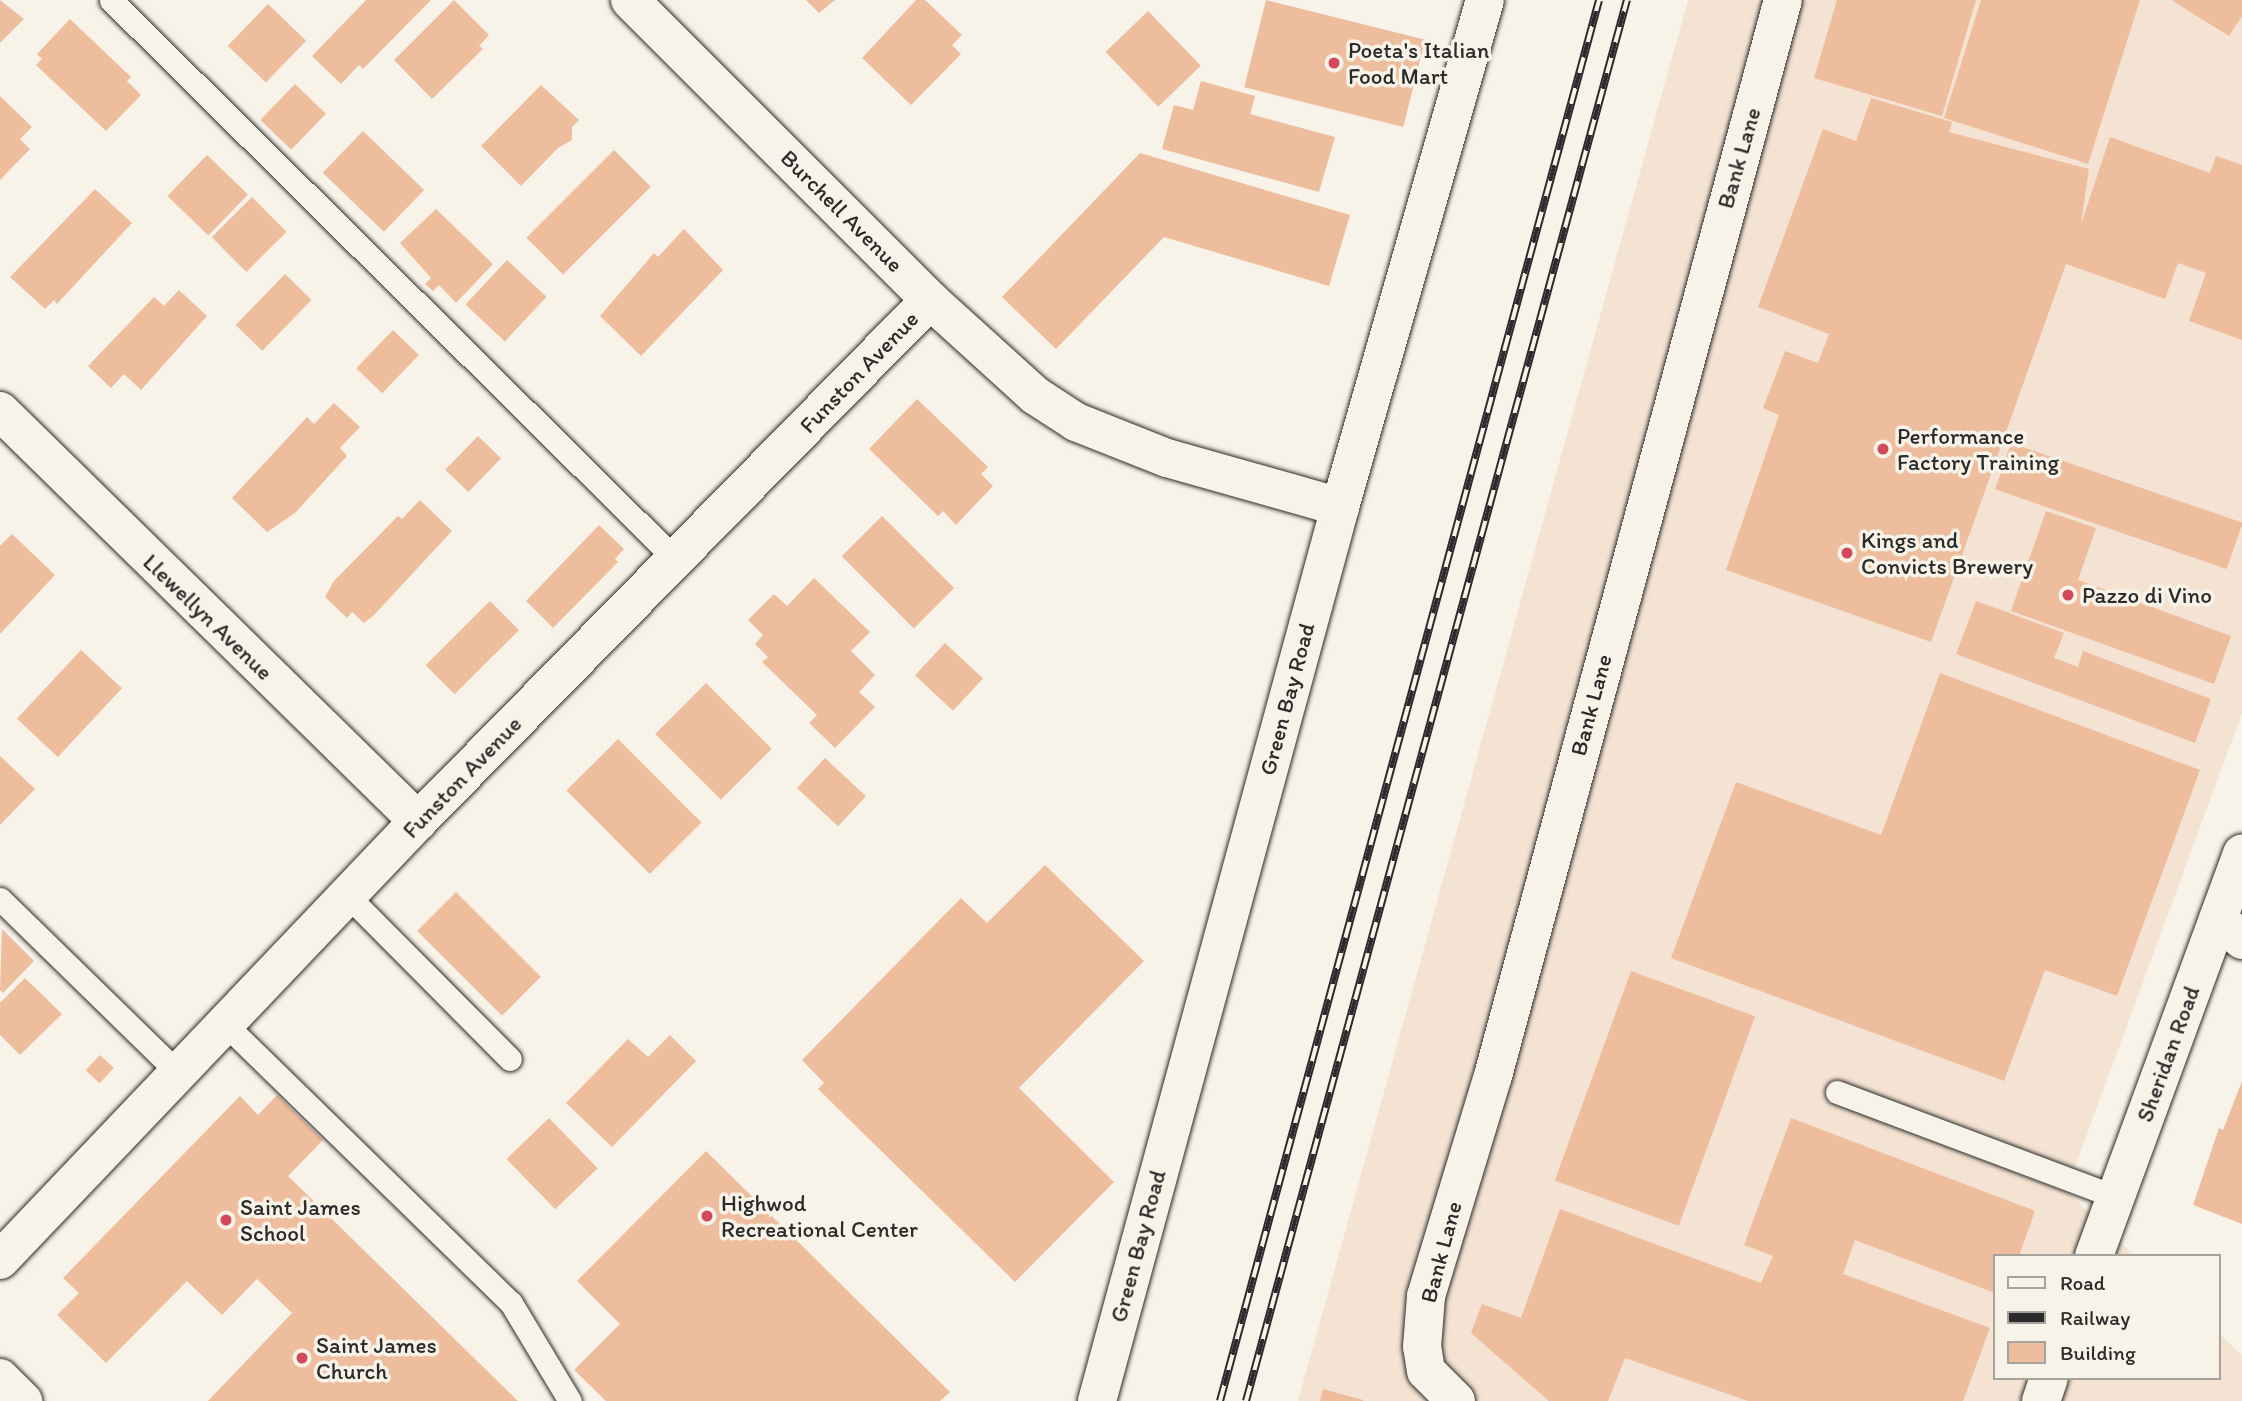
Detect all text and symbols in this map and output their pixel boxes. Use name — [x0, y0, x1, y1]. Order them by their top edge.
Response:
place label: Poeta's Italian Food Mart — [1348, 36, 1490, 90]
marker: Poeta's Italian Food Mart — [1326, 55, 1342, 71]
street label: Bank Lane — [1711, 104, 1767, 212]
street label: Burchell Avenue — [776, 145, 908, 277]
street label: Funston Avenue — [794, 306, 924, 438]
place label: Performance Factory Training — [1897, 422, 2057, 476]
marker: Performance Factory Training — [1875, 441, 1891, 457]
place label: Kings and Convicts Brewery — [1861, 526, 2033, 580]
marker: Kings and Convicts Brewery — [1839, 545, 1855, 561]
street label: Llewellyn Avenue — [137, 548, 279, 686]
place label: Pazzo di Vino — [2082, 581, 2212, 609]
marker: Pazzo di Vino — [2060, 587, 2076, 603]
street label: Green Bay Road — [1253, 620, 1321, 778]
street label: Bank Lane — [1564, 651, 1618, 759]
street label: Funston Avenue — [397, 711, 527, 843]
street label: Sheridan Road — [2131, 982, 2205, 1126]
street label: Green Bay Road — [1104, 1167, 1172, 1325]
place label: Highwod Recreational Center — [721, 1189, 918, 1243]
place label: Saint James School — [240, 1193, 361, 1247]
street label: Bank Lane — [1414, 1198, 1468, 1306]
marker: Highwod Recreational Center — [699, 1208, 715, 1224]
marker: Saint James School — [218, 1212, 234, 1228]
legend — [1994, 1254, 2221, 1380]
text: Road — [2060, 1270, 2105, 1295]
text: Railway — [2060, 1305, 2130, 1330]
place label: Saint James Church — [316, 1331, 437, 1385]
text: Building — [2060, 1340, 2136, 1365]
marker: Saint James Church — [294, 1350, 310, 1366]

